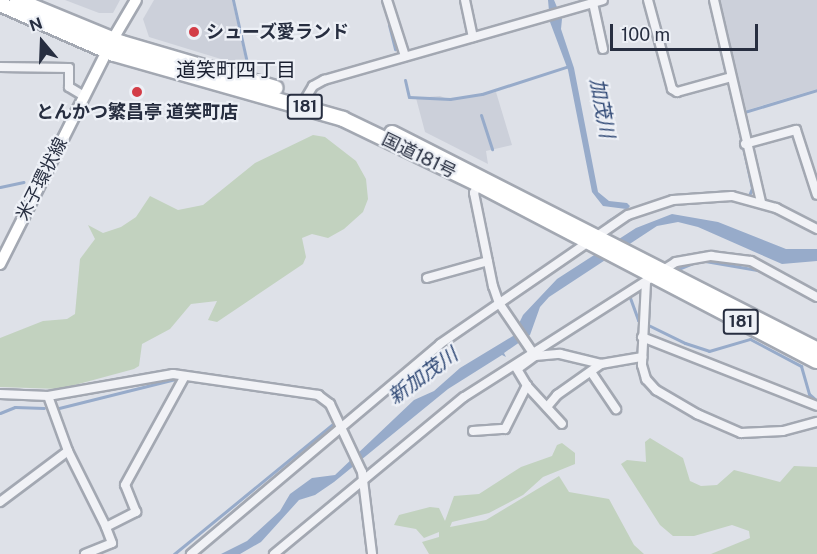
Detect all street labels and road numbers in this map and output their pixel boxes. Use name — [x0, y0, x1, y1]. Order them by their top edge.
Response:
road number: 181 — [286, 94, 324, 120]
street label: 国道181号 — [378, 129, 460, 183]
street label: 米子環状線 — [12, 134, 72, 224]
road number: 181 — [722, 309, 760, 335]

